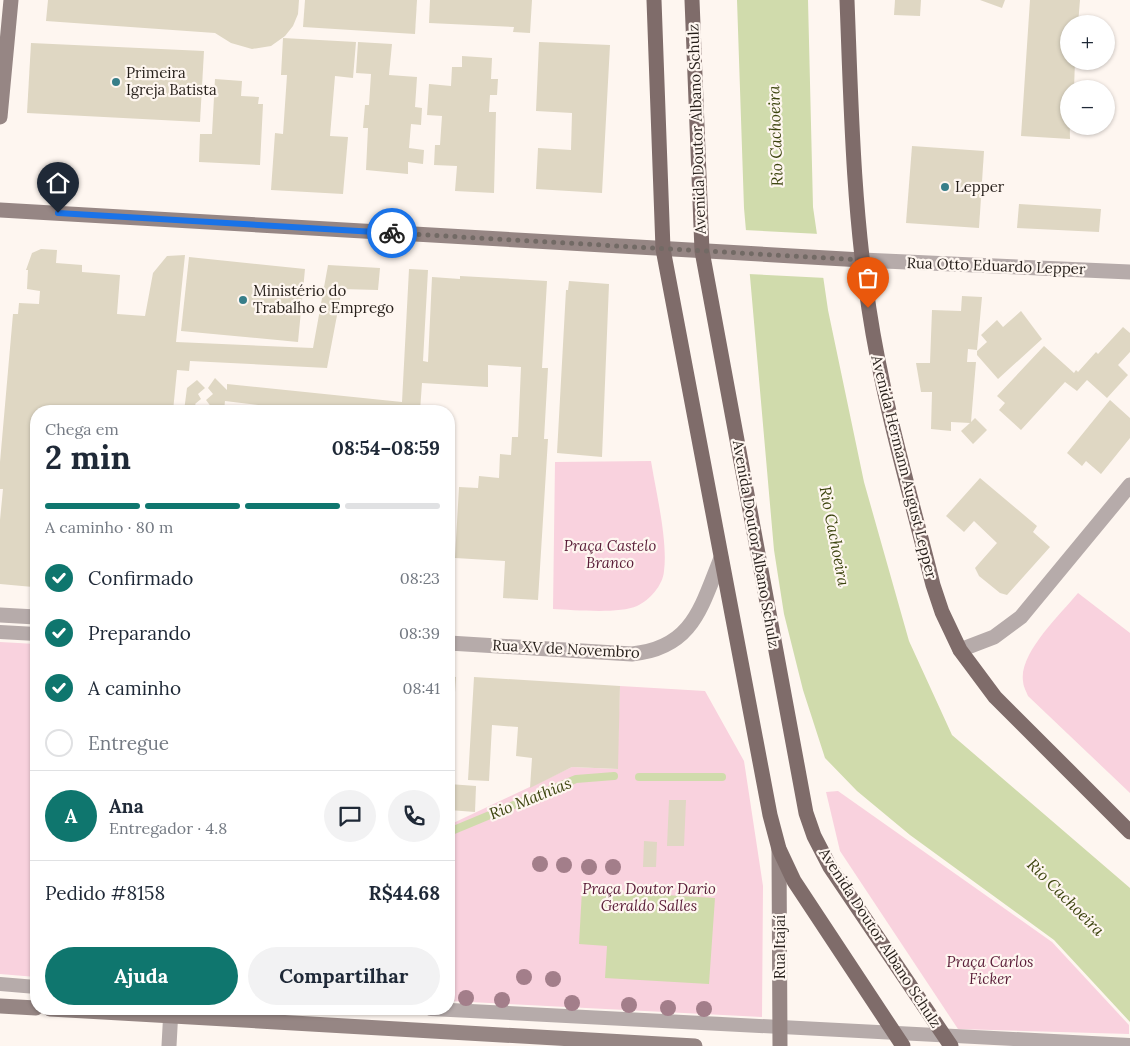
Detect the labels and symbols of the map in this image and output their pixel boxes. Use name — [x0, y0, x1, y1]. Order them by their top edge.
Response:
street label: Avenida Doutor Albano Schulz — [683, 23, 710, 236]
place label: Primeira Igreja Batista — [126, 63, 217, 99]
marker: Primeira Igreja Batista — [110, 76, 122, 88]
water label: Rio Cachoeira — [763, 85, 787, 187]
pin — [37, 162, 79, 213]
place label: Lepper — [955, 177, 1005, 196]
marker: Lepper — [939, 181, 951, 193]
courier — [367, 208, 417, 258]
street label: Rua Otto Eduardo Lepper — [906, 253, 1086, 278]
pin — [847, 257, 889, 308]
place label: Ministério do Trabalho e Emprego — [253, 281, 394, 317]
marker: Ministério do Trabalho e Emprego — [237, 294, 249, 306]
street label: Avenida Hermann August Lepper — [867, 352, 942, 581]
street label: Avenida Doutor Albano Schulz — [729, 438, 784, 649]
water label: Rio Cachoeira — [816, 484, 855, 588]
park label: Praça Castelo Branco — [564, 536, 656, 572]
street label: Rua XV de Novembro — [492, 635, 640, 662]
water label: Rio Mathias — [486, 772, 574, 824]
street label: Avenida Doutor Albano Schulz — [815, 843, 946, 1031]
water label: Rio Cachoeira — [1023, 854, 1109, 940]
park label: Praça Doutor Dario Geraldo Salles — [582, 879, 716, 915]
street label: Rua Itajaí — [770, 915, 789, 979]
park label: Praça Carlos Ficker — [947, 952, 1033, 988]

